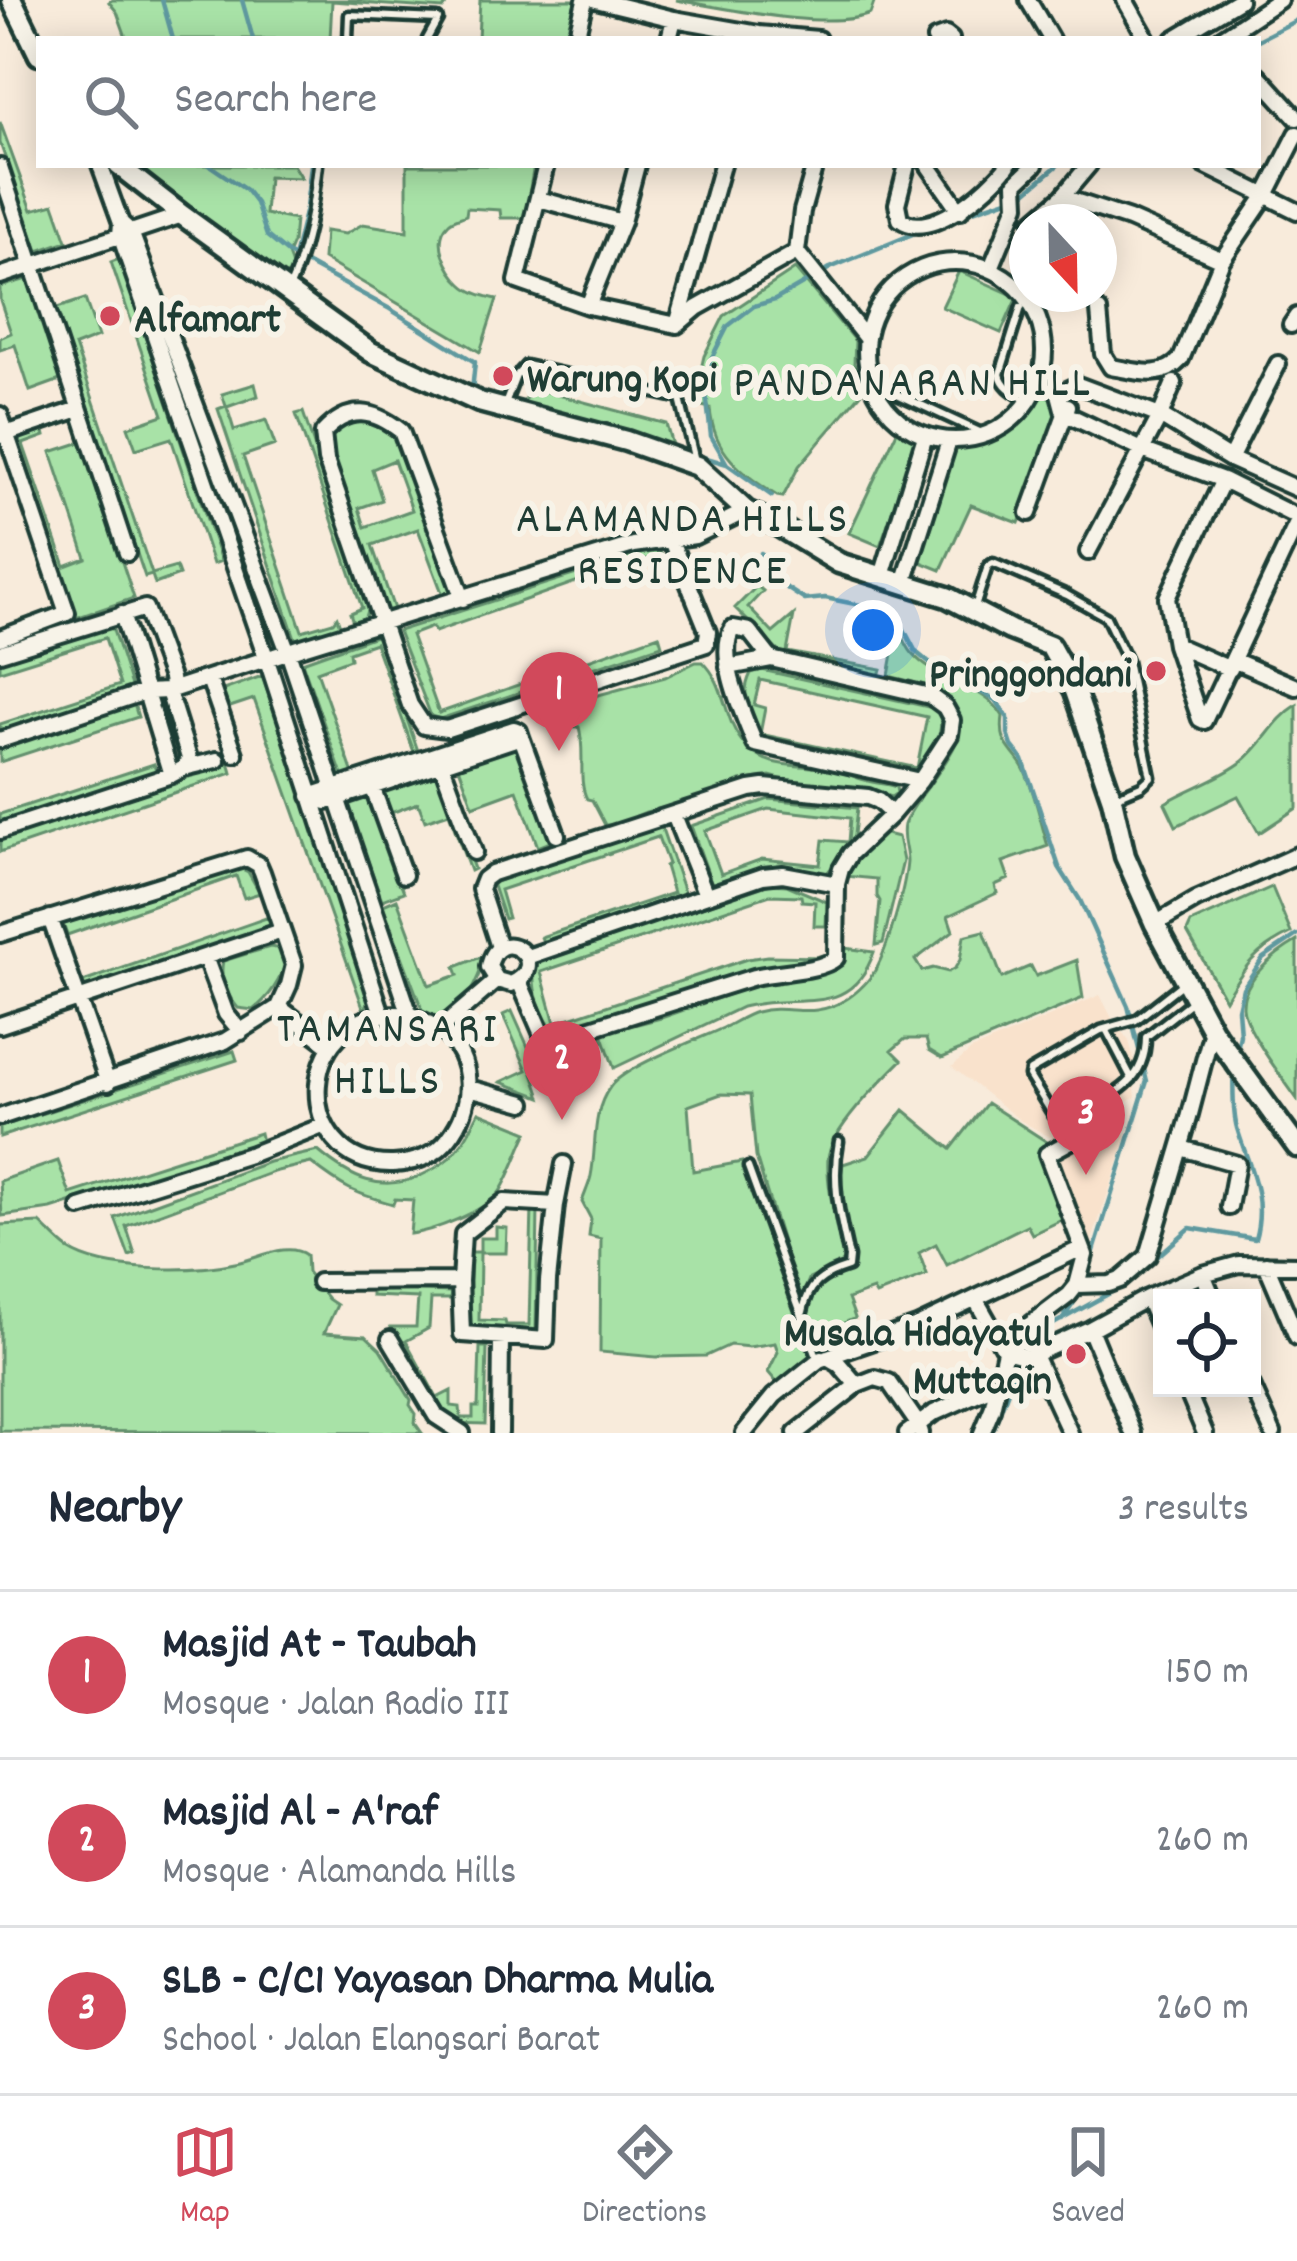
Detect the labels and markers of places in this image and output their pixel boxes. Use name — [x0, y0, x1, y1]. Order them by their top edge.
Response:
place label: Alfamart — [134, 293, 282, 353]
marker: Alfamart — [97, 303, 123, 329]
place label: Warung Kopi — [527, 353, 717, 413]
marker: Warung Kopi — [490, 363, 516, 389]
place label: Pringgondani — [929, 648, 1132, 708]
pin: 1 — [520, 652, 598, 751]
marker: Pringgondani — [1143, 658, 1169, 684]
pin: 2 — [523, 1021, 601, 1120]
pin: 3 — [1047, 1076, 1125, 1175]
place label: Musala Hidayatul Muttaqin — [784, 1307, 1053, 1415]
marker: Musala Hidayatul Muttaqin — [1063, 1341, 1089, 1367]

